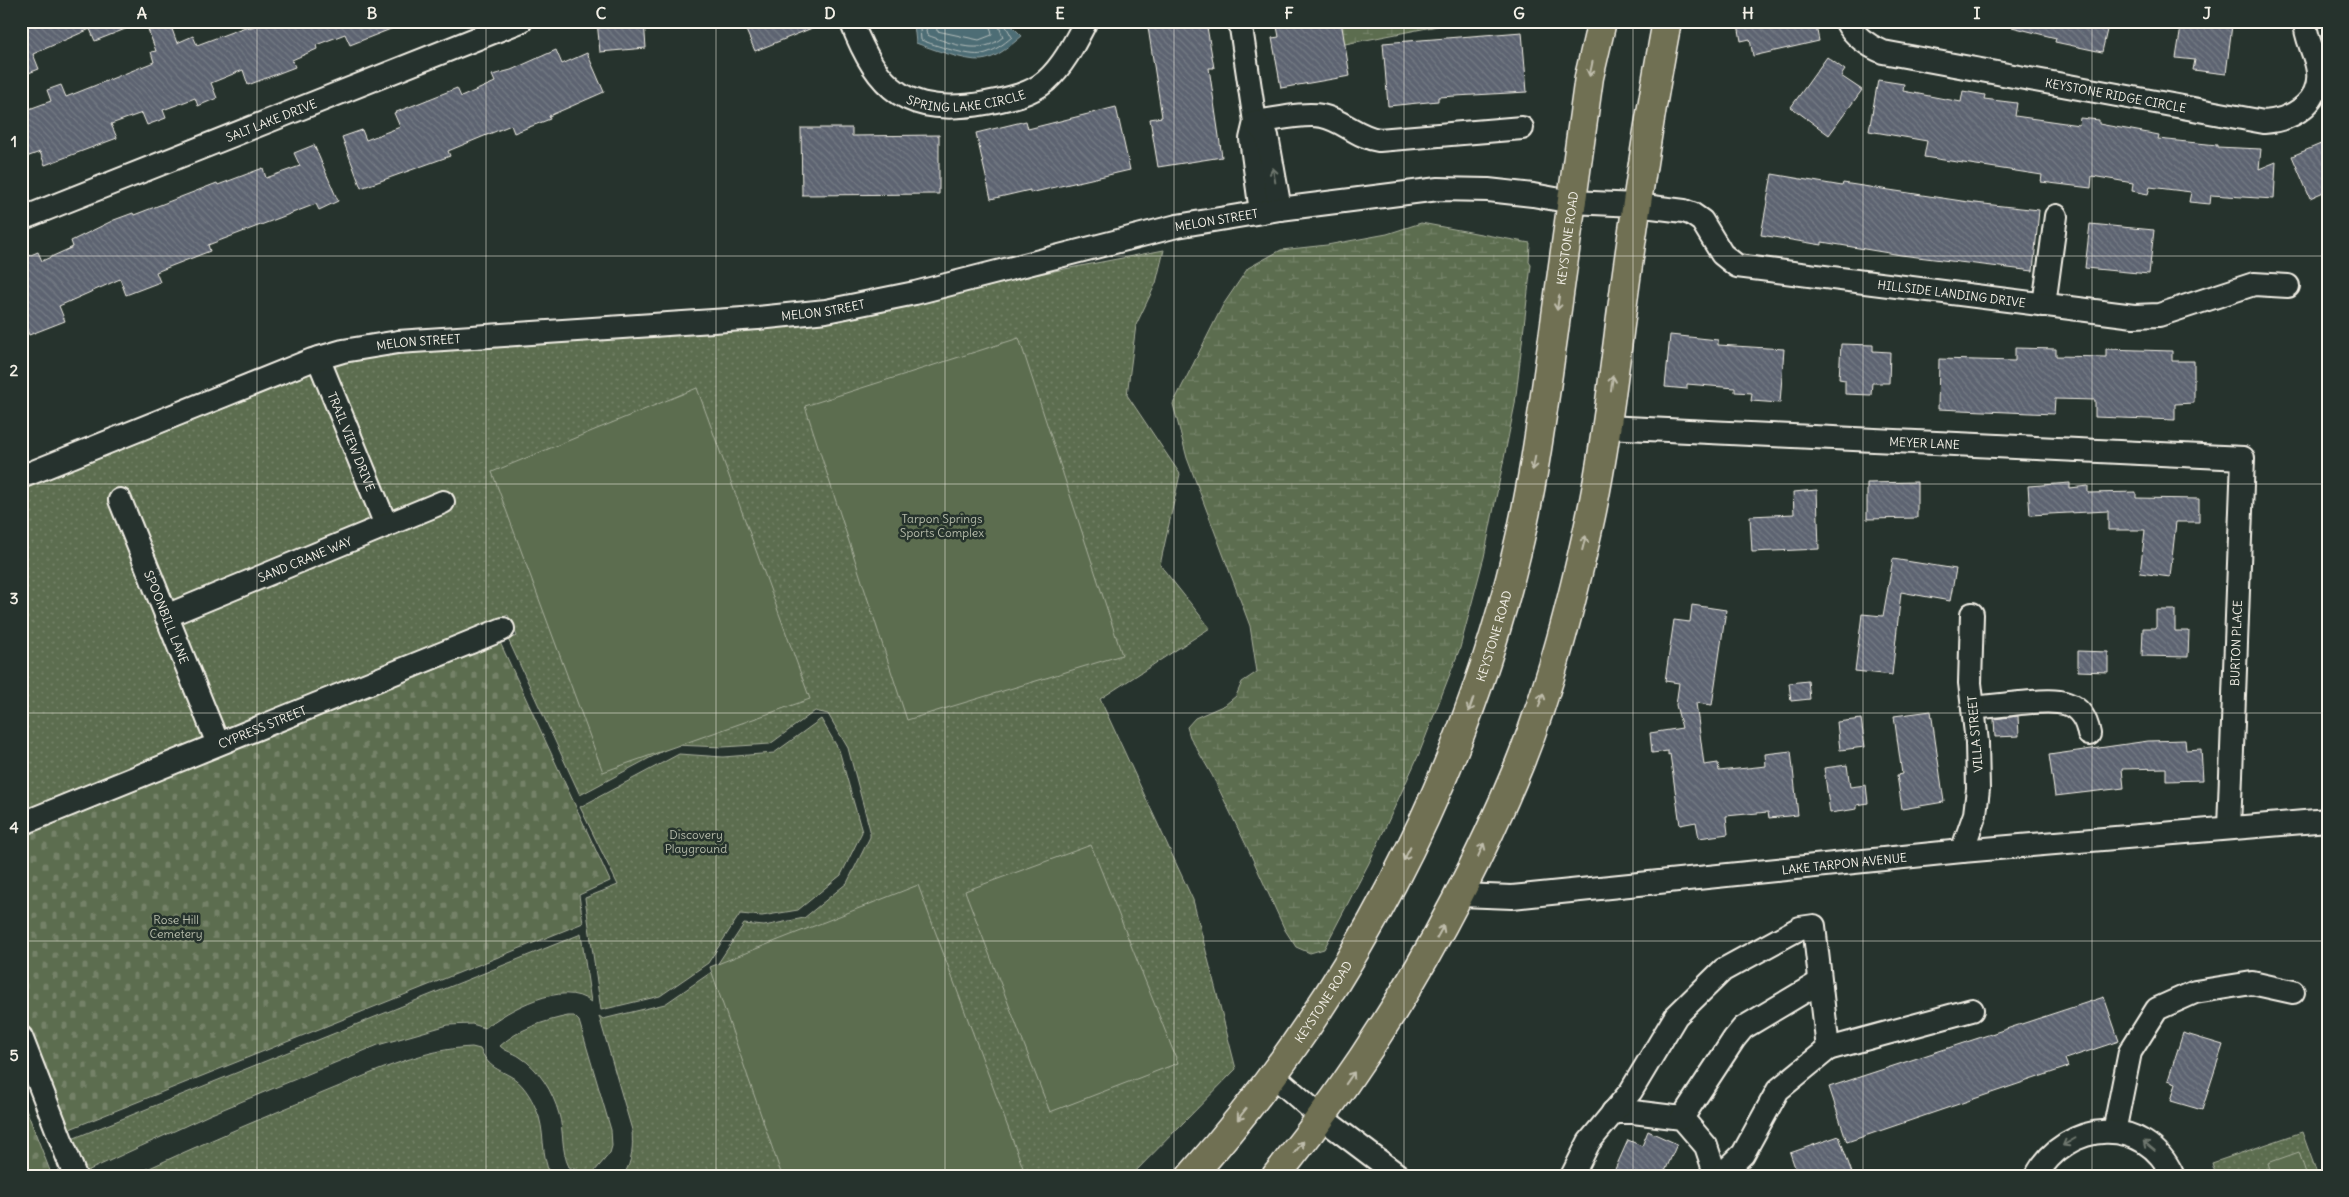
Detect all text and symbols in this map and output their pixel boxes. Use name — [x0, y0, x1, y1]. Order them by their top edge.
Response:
text: A — [137, 3, 147, 23]
text: B — [367, 3, 378, 23]
text: C — [596, 3, 607, 23]
text: D — [824, 3, 836, 23]
text: E — [1055, 3, 1065, 23]
text: F — [1284, 3, 1294, 23]
text: G — [1513, 3, 1525, 23]
text: H — [1742, 3, 1754, 23]
text: I — [1974, 3, 1981, 23]
text: J — [2203, 3, 2212, 23]
one-way arrow — [1586, 60, 1595, 76]
street label: KEYSTONE RIDGE CIRCLE — [2044, 74, 2188, 115]
street label: SPRING LAKE CIRCLE — [904, 86, 1028, 114]
street label: SALT LAKE DRIVE — [224, 95, 319, 145]
text: 1 — [11, 131, 17, 151]
one-way arrow — [1268, 168, 1278, 184]
street label: KEYSTONE ROAD — [1553, 190, 1581, 286]
street label: MELON STREET — [1174, 205, 1259, 234]
street label: HILLSIDE LANDING DRIVE — [1877, 276, 2027, 310]
one-way arrow — [1552, 294, 1562, 310]
street label: MELON STREET — [781, 296, 866, 323]
street label: MELON STREET — [375, 330, 461, 353]
text: 2 — [10, 360, 19, 380]
one-way arrow — [1607, 376, 1617, 392]
street label: TRAIL VIEW DRIVE — [325, 390, 379, 493]
street label: MEYER LANE — [1889, 433, 1960, 452]
one-way arrow — [1529, 455, 1539, 471]
park label: Tarpon Springs Sports Complex — [900, 511, 984, 540]
street label: SAND CRANE WAY — [256, 533, 354, 585]
one-way arrow — [1580, 536, 1589, 552]
street label: SPOONBILL LANE — [141, 568, 192, 666]
text: 3 — [9, 588, 19, 608]
street label: KEYSTONE ROAD — [1472, 589, 1514, 683]
street label: BURTON PLACE — [2227, 600, 2245, 686]
one-way arrow — [1537, 692, 1546, 708]
street label: VILLA STREET — [1964, 695, 1986, 773]
one-way arrow — [1466, 697, 1475, 712]
street label: CYPRESS STREET — [216, 702, 308, 751]
text: 4 — [9, 817, 19, 837]
park label: Discovery Playground — [665, 827, 727, 856]
one-way arrow — [1476, 843, 1486, 858]
one-way arrow — [1402, 846, 1411, 861]
street label: LAKE TARPON AVENUE — [1781, 849, 1908, 877]
park label: Rose Hill Cemetery — [149, 912, 203, 941]
one-way arrow — [1435, 924, 1445, 939]
street label: KEYSTONE ROAD — [1291, 958, 1355, 1045]
text: 5 — [9, 1045, 19, 1065]
one-way arrow — [1345, 1071, 1355, 1085]
one-way arrow — [1237, 1107, 1248, 1120]
one-way arrow — [2062, 1137, 2076, 1147]
one-way arrow — [1294, 1140, 1304, 1154]
one-way arrow — [2143, 1140, 2156, 1152]

